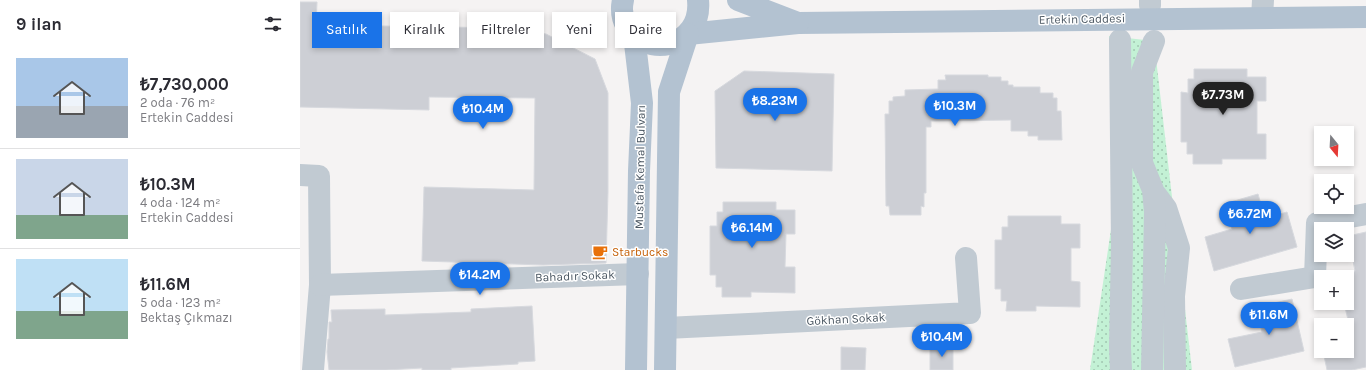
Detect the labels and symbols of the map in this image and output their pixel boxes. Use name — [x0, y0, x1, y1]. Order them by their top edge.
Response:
street label: Ertekin Caddesi — [1039, 11, 1125, 27]
pin: ₺7.73M — [1190, 82, 1256, 116]
pin: ₺8.23M — [742, 88, 808, 122]
pin: ₺10.3M — [922, 93, 988, 127]
pin: ₺10.4M — [450, 96, 516, 130]
street label: Mustafa Kemal Bulvarı — [632, 105, 648, 229]
north arrow — [1314, 126, 1354, 166]
pin: ₺6.72M — [1217, 201, 1283, 235]
pin: ₺6.14M — [719, 215, 785, 249]
cafe icon: Starbucks — [591, 243, 609, 261]
place label: Starbucks — [612, 245, 668, 259]
pin: ₺14.2M — [447, 262, 513, 296]
street label: Bahadır Sokak — [535, 268, 615, 284]
pin: ₺11.6M — [1236, 302, 1302, 336]
street label: Gökhan Sokak — [806, 310, 886, 328]
pin: ₺10.4M — [909, 324, 975, 358]

